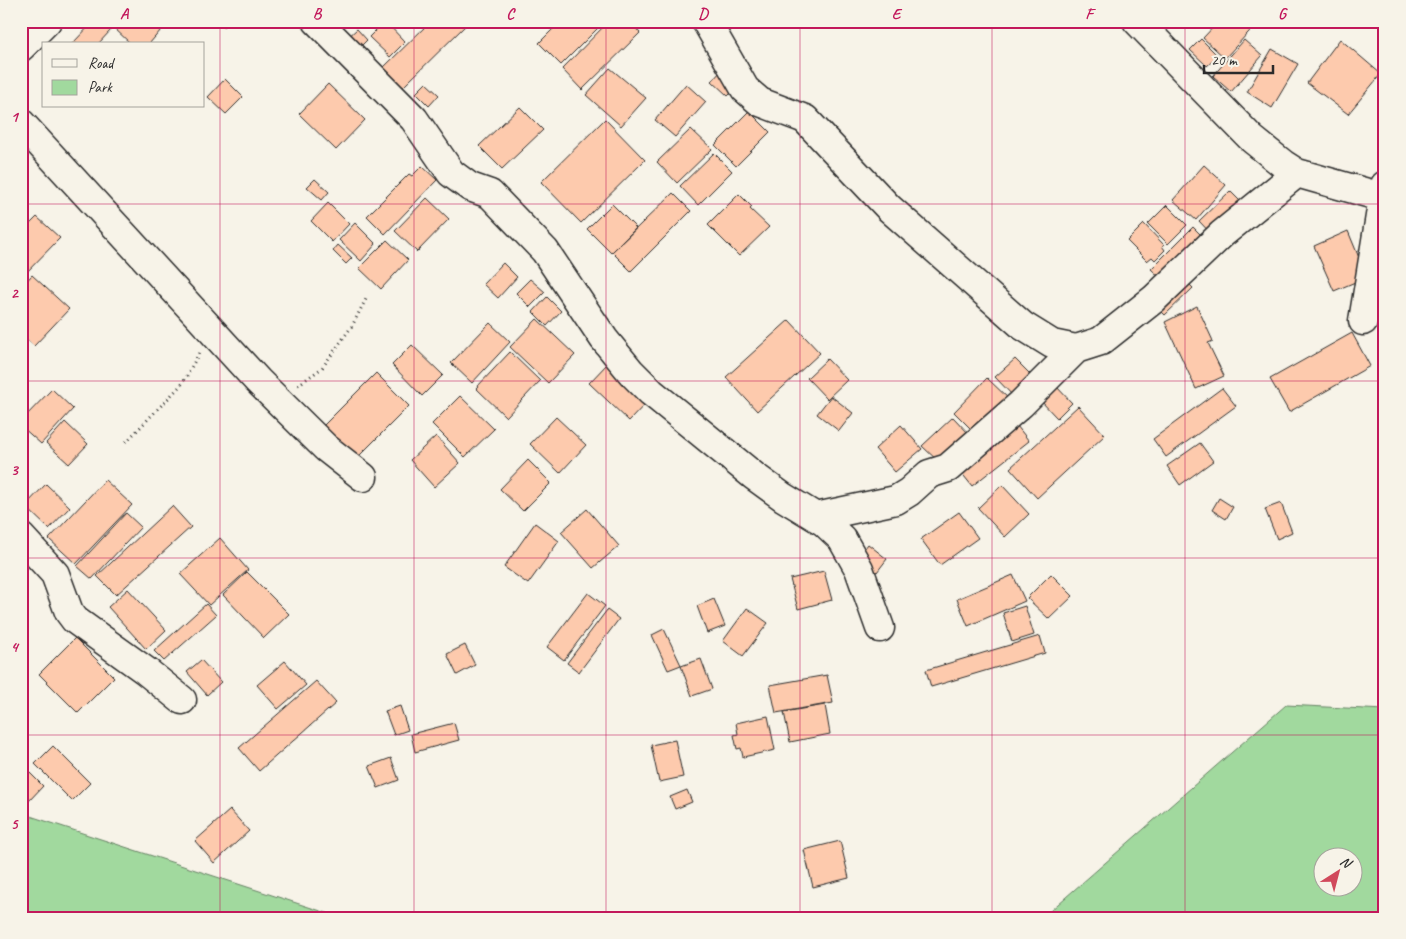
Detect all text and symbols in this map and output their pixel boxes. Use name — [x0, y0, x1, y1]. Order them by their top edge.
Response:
text: A — [120, 4, 130, 24]
text: B — [313, 4, 323, 24]
text: C — [506, 4, 516, 24]
text: D — [698, 4, 709, 24]
text: E — [892, 4, 903, 24]
text: F — [1085, 4, 1096, 24]
text: G — [1278, 4, 1288, 24]
legend — [42, 42, 205, 108]
scale bar — [1204, 42, 1272, 74]
text: 20 m — [1211, 51, 1238, 70]
text: Road — [88, 54, 115, 73]
text: Park — [88, 78, 113, 97]
text: 1 — [10, 107, 19, 127]
text: 2 — [10, 283, 19, 303]
text: 3 — [10, 460, 19, 480]
text: 4 — [10, 637, 19, 657]
text: 5 — [11, 814, 20, 834]
north arrow — [1314, 846, 1364, 896]
text: N — [1337, 852, 1356, 873]

